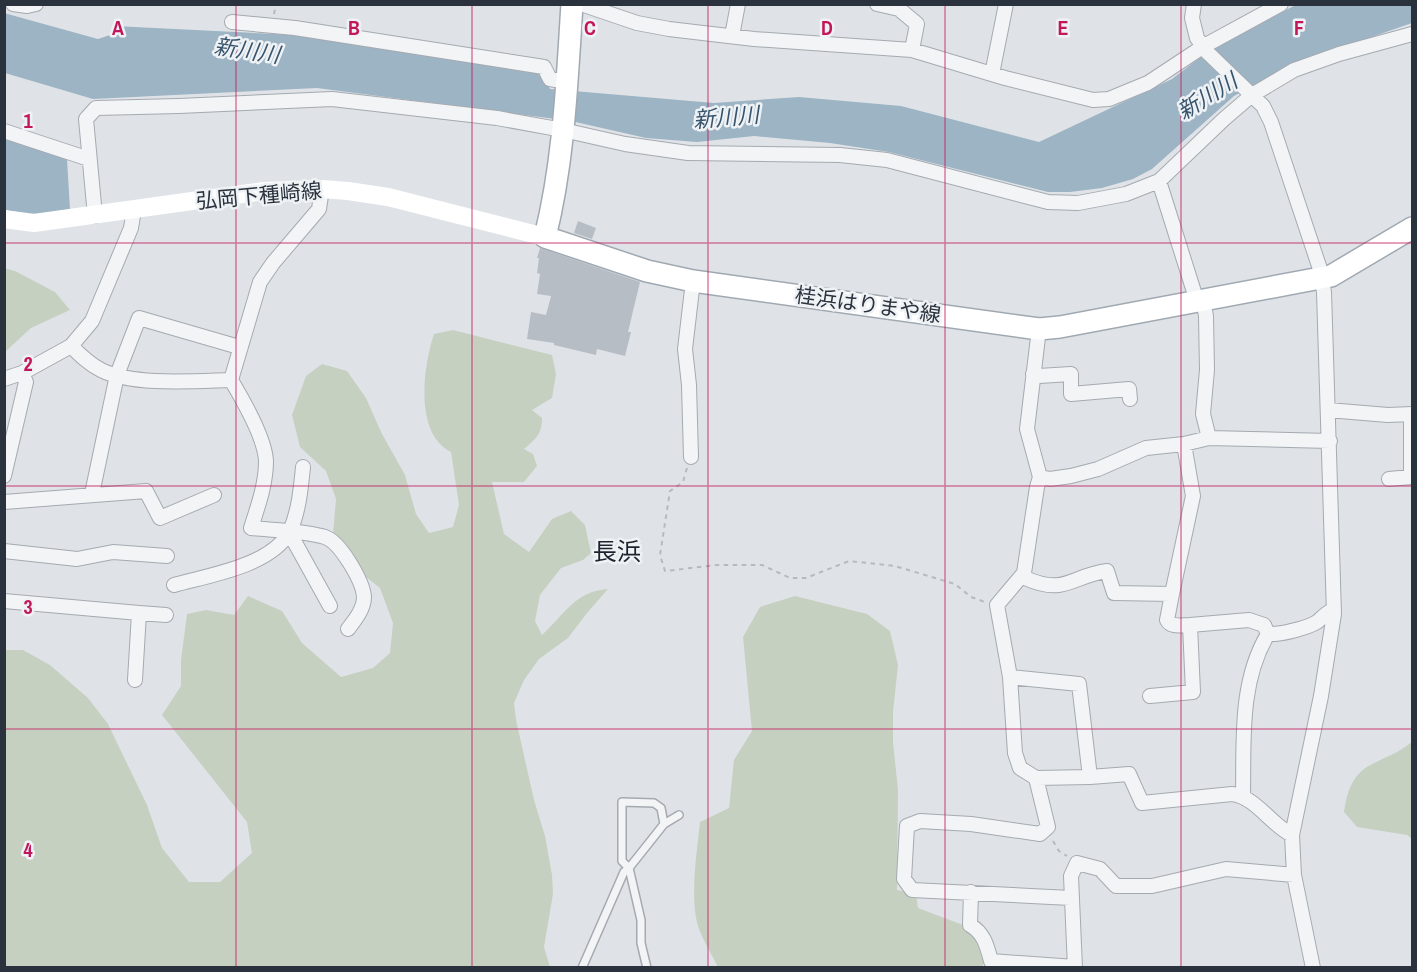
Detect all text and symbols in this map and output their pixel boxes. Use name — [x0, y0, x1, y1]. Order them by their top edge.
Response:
text: A — [112, 14, 124, 41]
text: B — [348, 14, 360, 41]
text: C — [584, 14, 596, 41]
text: D — [821, 14, 833, 41]
text: E — [1058, 14, 1069, 41]
text: F — [1294, 14, 1304, 41]
water label: 新川川 — [212, 31, 284, 70]
water label: 新川川 — [1171, 65, 1245, 126]
water label: 新川川 — [692, 99, 762, 135]
text: 1 — [23, 107, 33, 134]
street label: 弘岡下種崎線 — [195, 176, 323, 215]
street label: 桂浜はりまや線 — [793, 280, 943, 329]
text: 2 — [23, 350, 33, 377]
district label: 長浜 — [593, 535, 641, 567]
text: 3 — [23, 593, 33, 620]
text: 4 — [23, 836, 33, 863]

